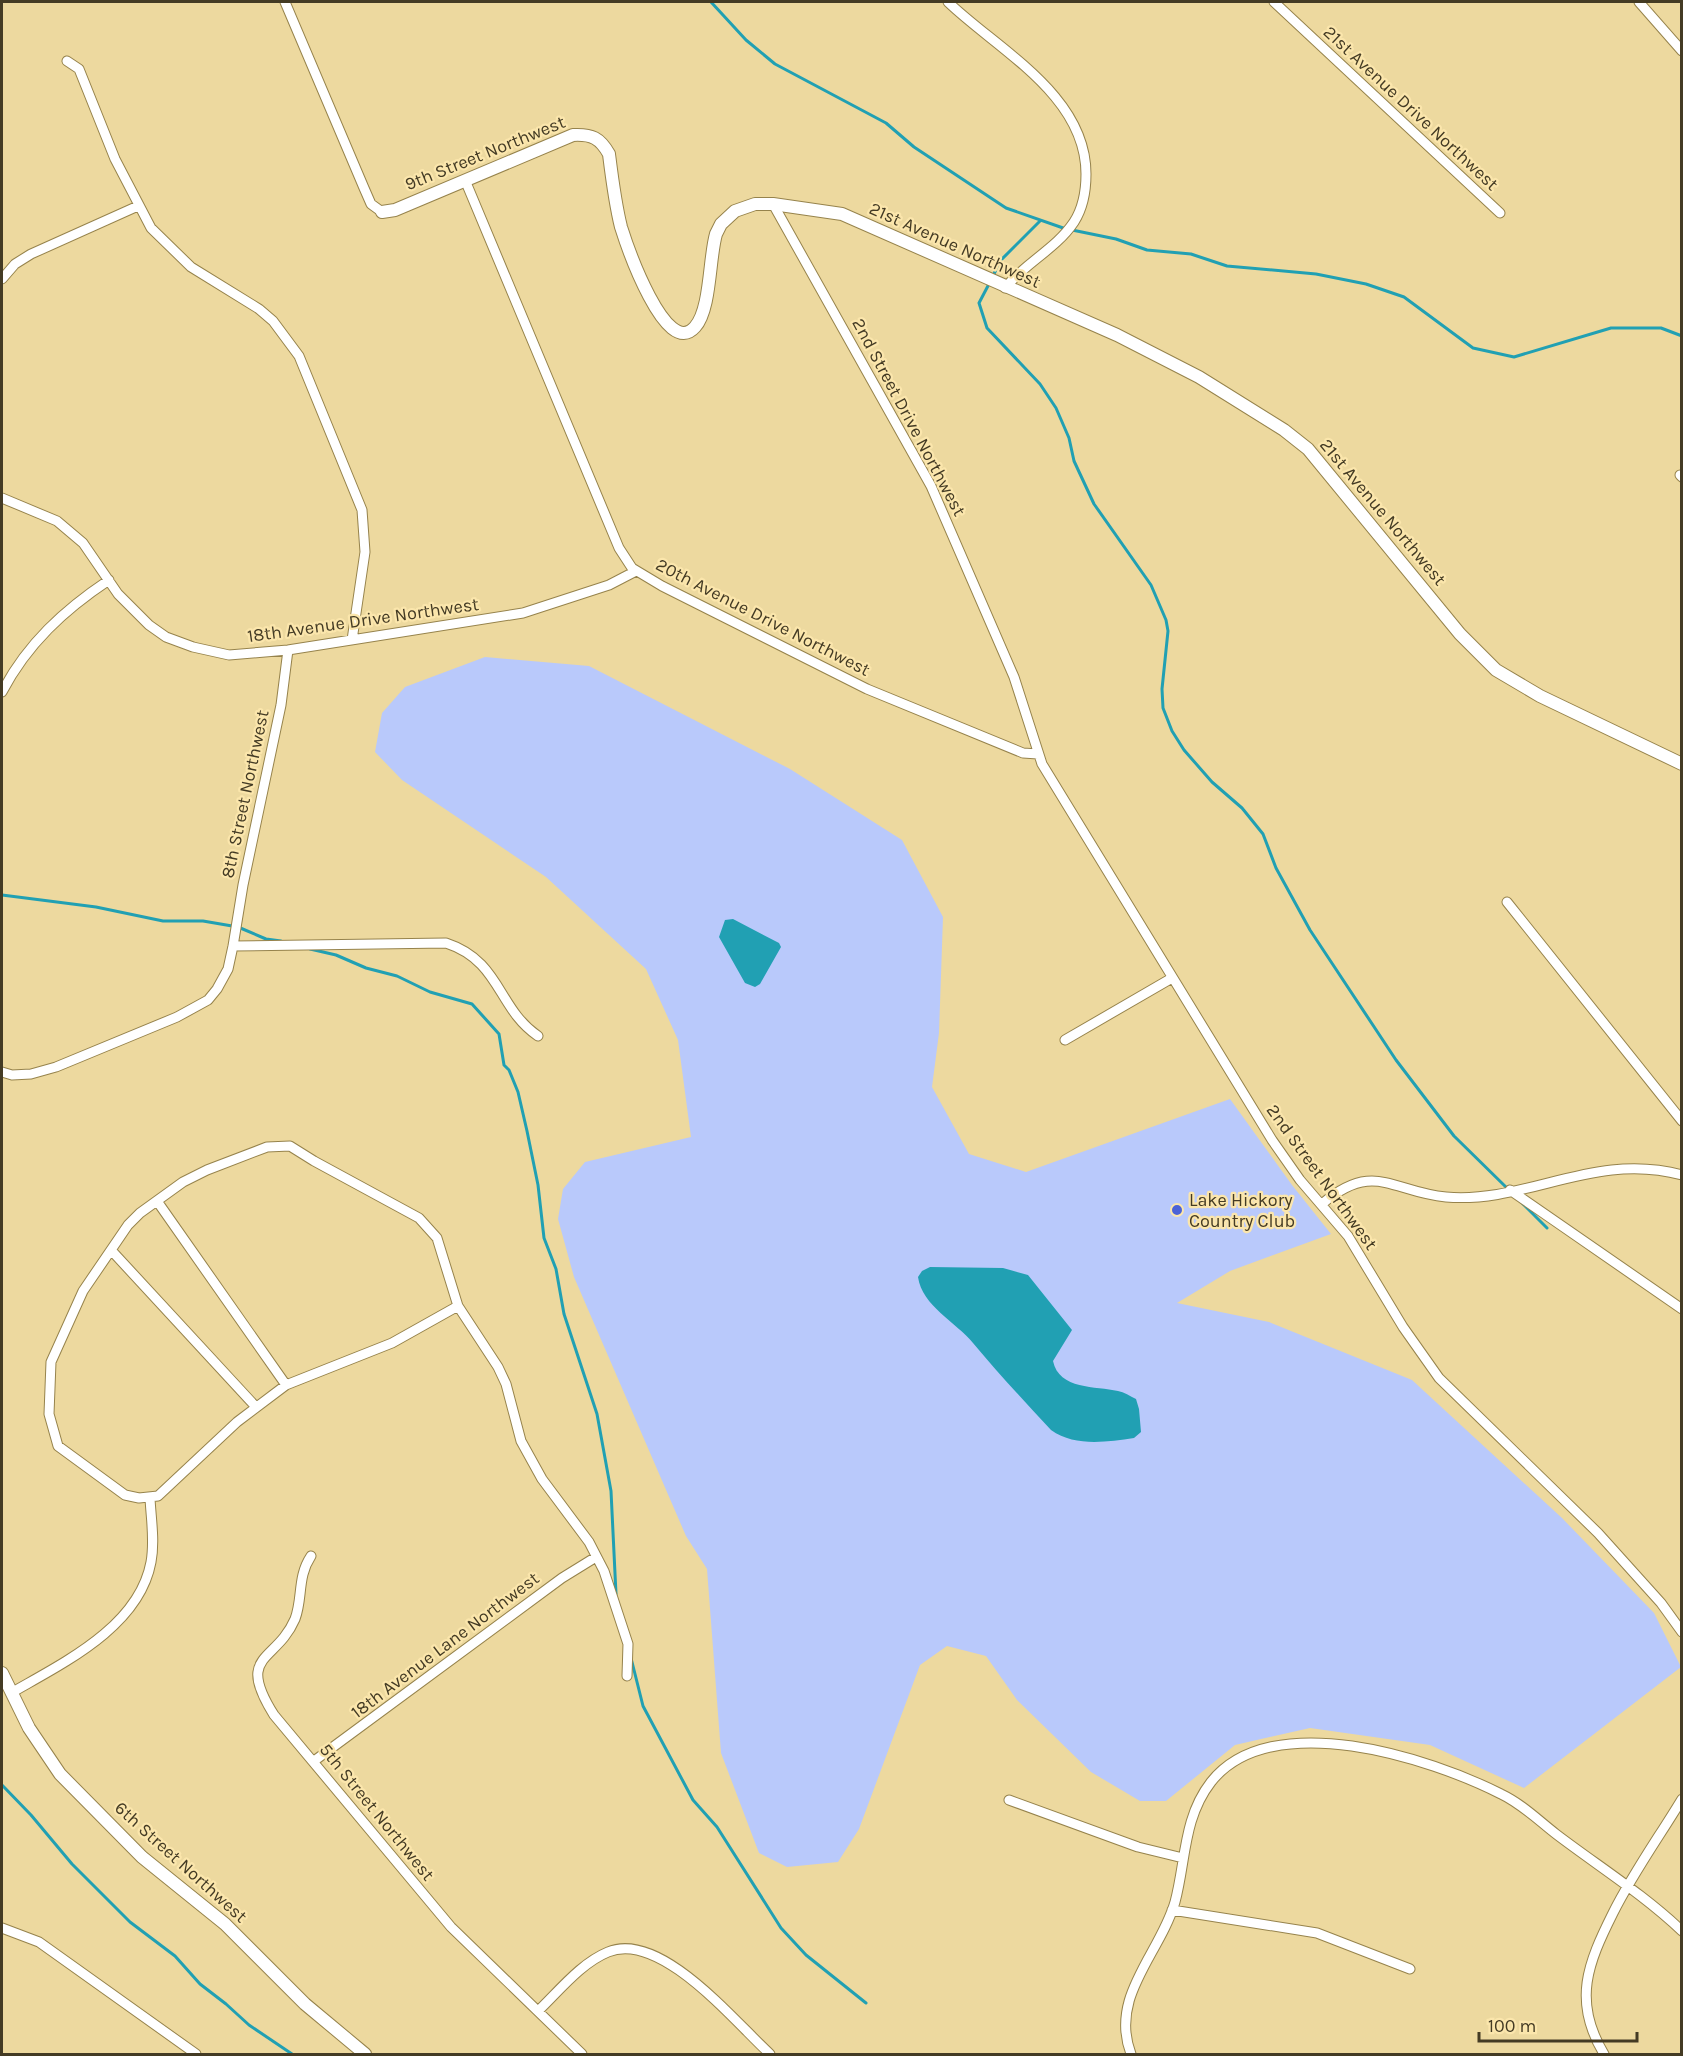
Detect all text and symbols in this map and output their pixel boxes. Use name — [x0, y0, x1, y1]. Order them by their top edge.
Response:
street label: 21st Avenue Drive Northwest — [1319, 21, 1503, 195]
street label: 9th Street Northwest — [402, 111, 569, 195]
street label: 21st Avenue Northwest — [866, 197, 1044, 293]
street label: 2nd Street Drive Northwest — [847, 314, 971, 520]
street label: 21st Avenue Northwest — [1315, 434, 1451, 590]
street label: 20th Avenue Drive Northwest — [652, 553, 874, 681]
street label: 18th Avenue Drive Northwest — [246, 593, 480, 647]
street label: 8th Street Northwest — [216, 708, 274, 880]
street label: 2nd Street Northwest — [1262, 1100, 1382, 1254]
place label: Lake Hickory Country Club — [1189, 1189, 1295, 1232]
marker: Lake Hickory Country Club — [1170, 1203, 1184, 1217]
street label: 18th Avenue Lane Northwest — [347, 1567, 544, 1723]
street label: 5th Street Northwest — [315, 1739, 439, 1885]
street label: 6th Street Northwest — [110, 1797, 252, 1927]
scale bar — [1479, 2005, 1636, 2043]
text: 100 m — [1488, 2015, 1536, 2037]

